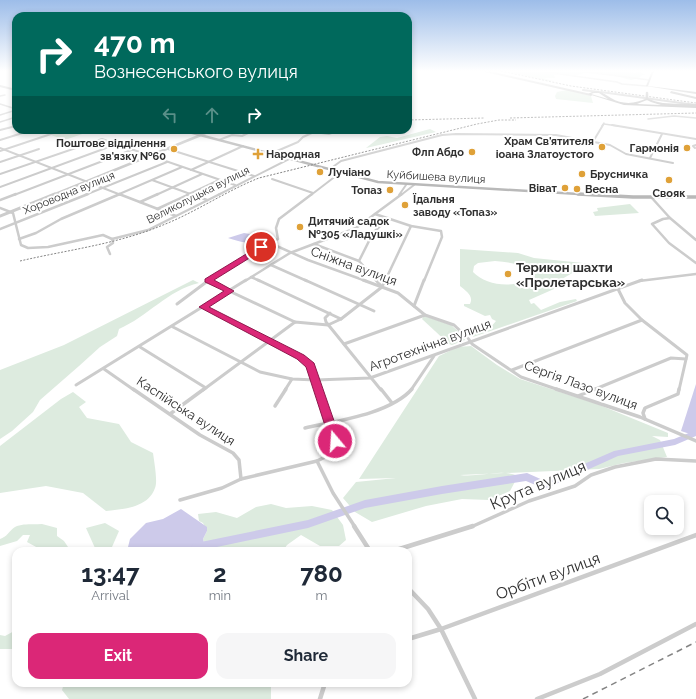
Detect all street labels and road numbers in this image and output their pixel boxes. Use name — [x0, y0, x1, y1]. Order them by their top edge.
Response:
street label: Великолуцька вулиця — [144, 163, 252, 227]
street label: Куйбишева вулиця — [386, 168, 486, 186]
street label: Хороводна вулиця — [21, 169, 117, 217]
street label: Сніжна вулиця — [309, 243, 399, 289]
street label: Агротехнічна вулиця — [367, 316, 493, 374]
street label: Сергія Лазо вулиця — [522, 357, 640, 413]
street label: Каспійська вулиця — [134, 374, 238, 448]
street label: Крута вулиця — [487, 456, 589, 514]
street label: Орбіти вулиця — [493, 548, 603, 604]

